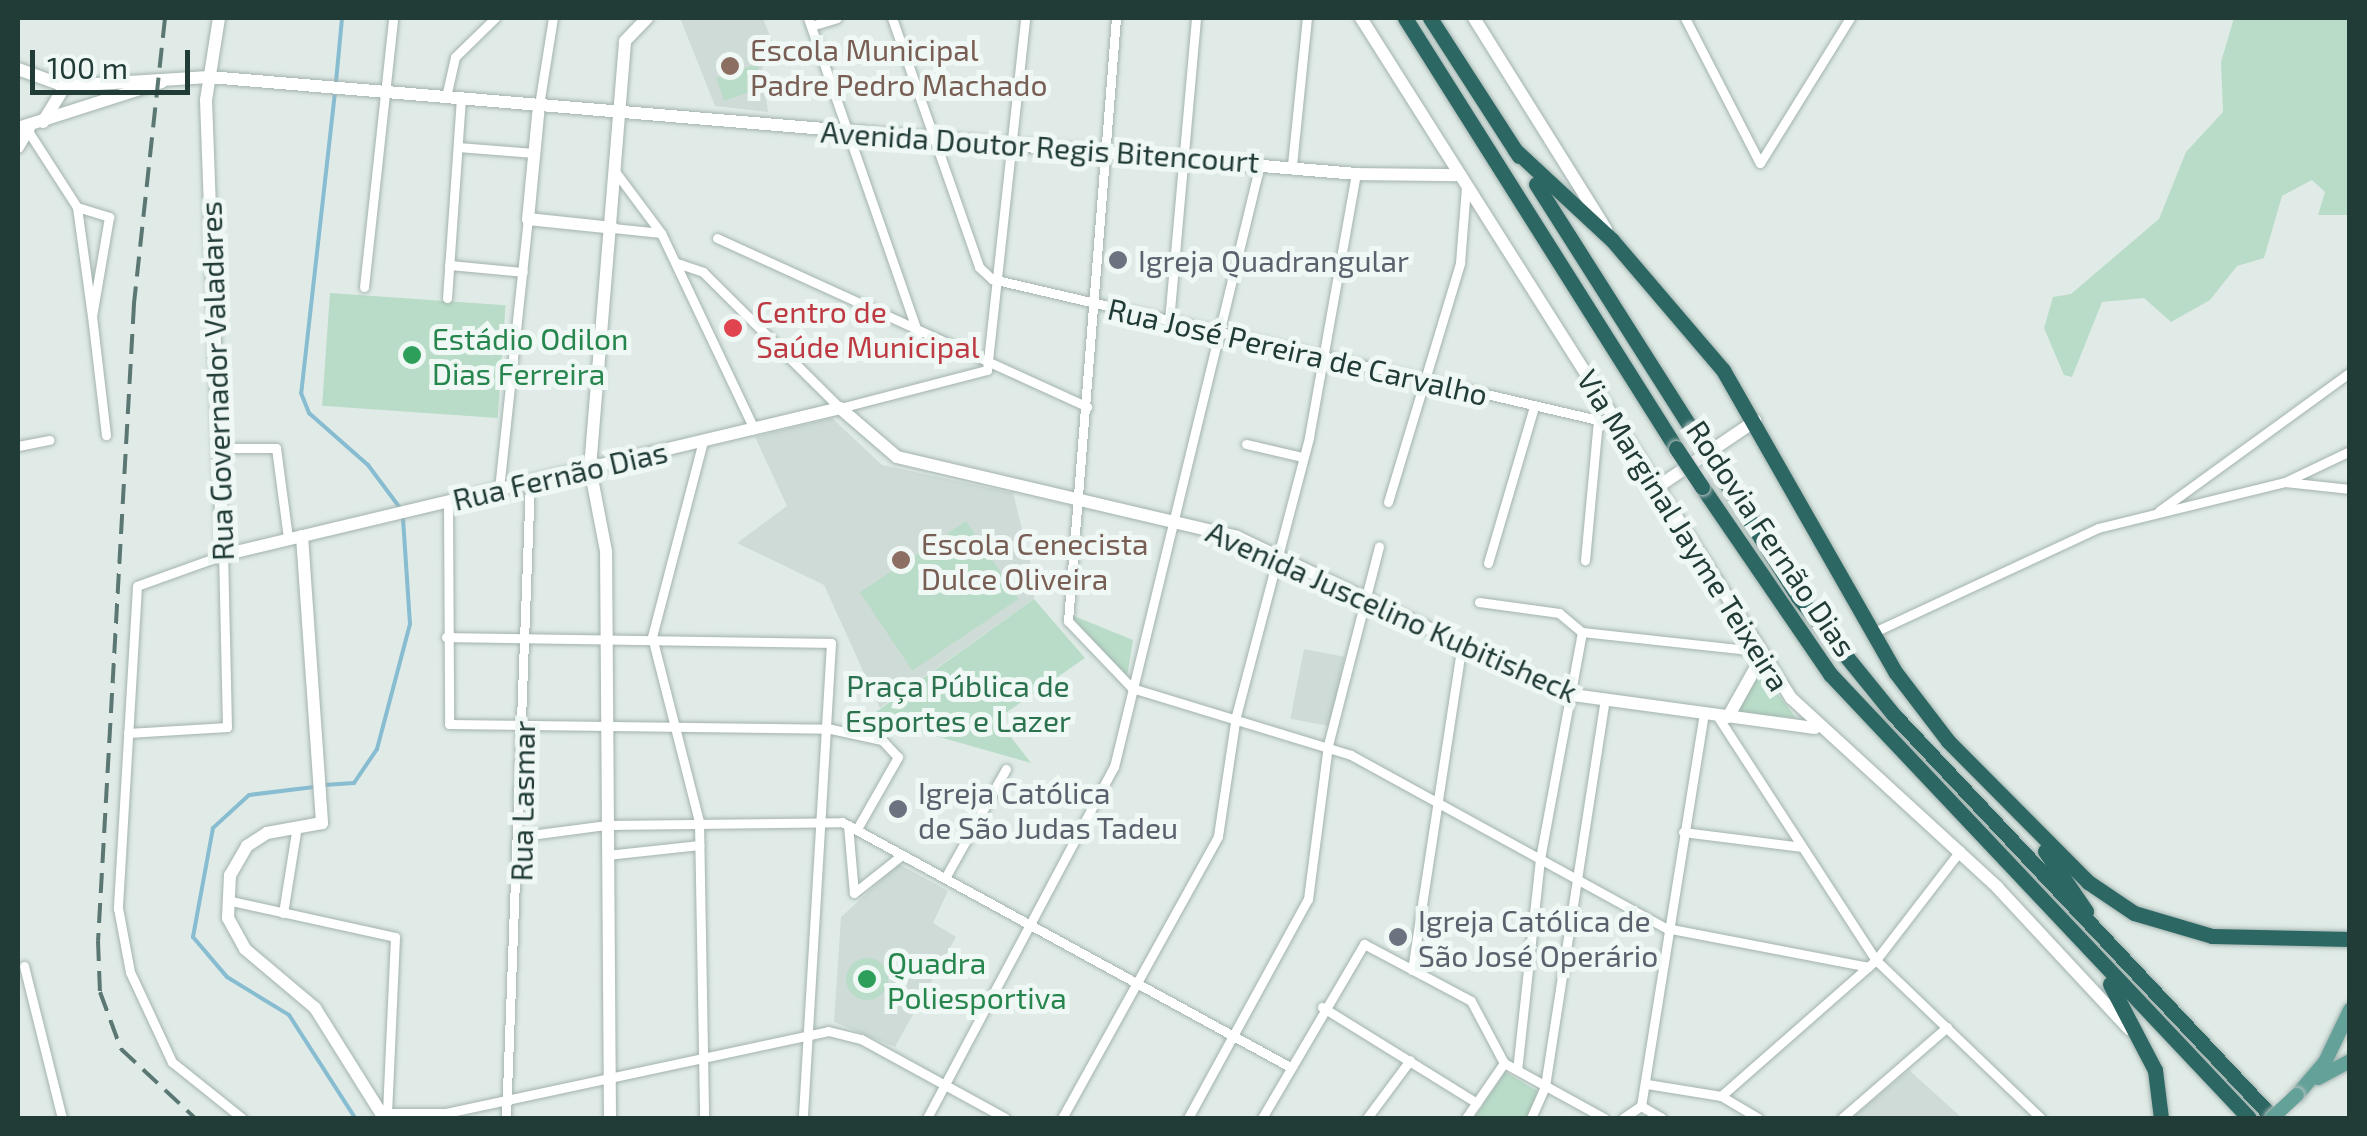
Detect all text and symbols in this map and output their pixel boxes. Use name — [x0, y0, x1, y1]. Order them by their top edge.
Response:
scale bar — [35, 30, 195, 92]
place label: Escola Municipal Padre Pedro Machado — [750, 31, 1047, 102]
text: 100 m — [47, 49, 128, 85]
marker: Escola Municipal Padre Pedro Machado — [719, 55, 741, 77]
street label: Avenida Doutor Regis Bitencourt — [819, 113, 1261, 179]
street label: Rua Governador Valadares — [192, 200, 240, 562]
place label: Igreja Quadrangular — [1138, 242, 1409, 278]
marker: Igreja Quadrangular — [1107, 249, 1129, 271]
street label: Rua José Pereira de Carvalho — [1104, 290, 1492, 412]
place label: Centro de Saúde Municipal — [756, 293, 980, 364]
marker: Centro de Saúde Municipal — [720, 315, 746, 341]
place label: Estádio Odilon Dias Ferreira — [432, 320, 628, 390]
marker: Estádio Odilon Dias Ferreira — [401, 344, 423, 366]
street label: Via Marginal Jayme Teixeira — [1570, 362, 1798, 698]
street label: Rodovia Fernão Dias — [1680, 413, 1864, 663]
street label: Rua Fernão Dias — [449, 433, 671, 517]
street label: Avenida Juscelino Kubitisheck — [1201, 513, 1583, 709]
place label: Escola Cenecista Dulce Oliveira — [921, 525, 1149, 596]
marker: Escola Cenecista Dulce Oliveira — [890, 549, 912, 571]
park label: Praça Pública de Esportes e Lazer — [845, 667, 1071, 738]
street label: Rua Lasmar — [503, 720, 541, 882]
place label: Igreja Católica de São Judas Tadeu — [918, 774, 1179, 844]
marker: Igreja Católica de São Judas Tadeu — [887, 798, 909, 820]
place label: Igreja Católica de São José Operário — [1418, 902, 1659, 972]
marker: Igreja Católica de São José Operário — [1387, 926, 1409, 948]
place label: Quadra Poliesportiva — [887, 944, 1067, 1014]
marker: Quadra Poliesportiva — [856, 968, 878, 990]

